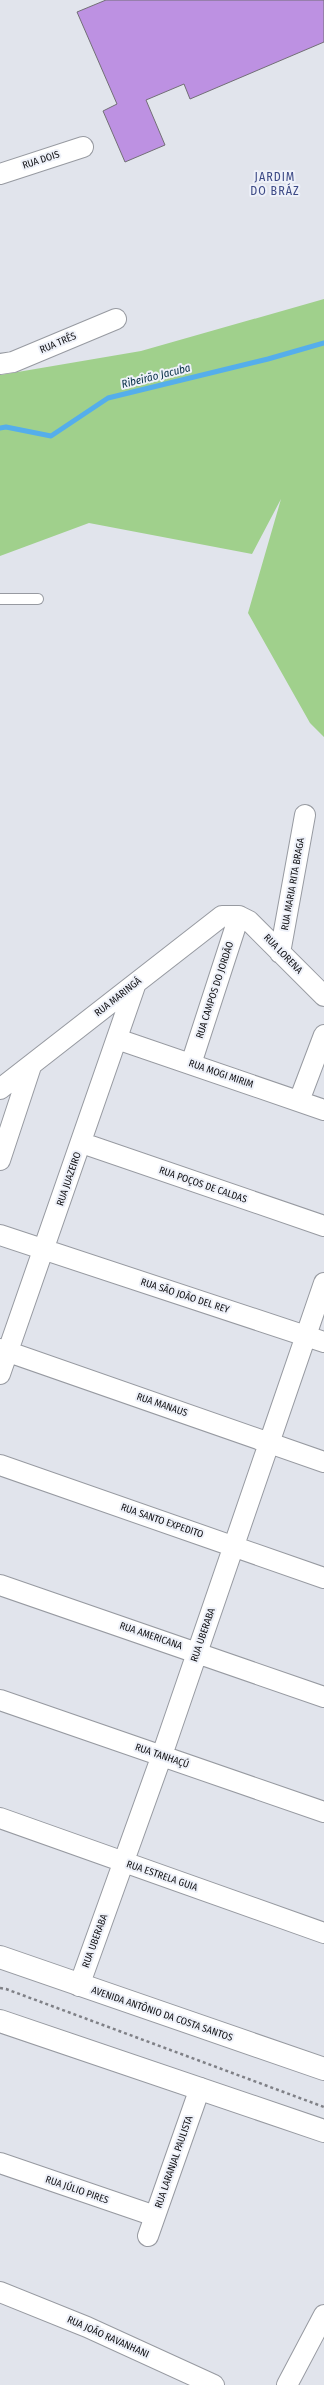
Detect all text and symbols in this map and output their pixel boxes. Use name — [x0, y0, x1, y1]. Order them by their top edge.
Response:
street label: RUA DOIS — [21, 148, 61, 172]
district label: JARDIM DO BRÁZ — [250, 170, 300, 198]
street label: RUA TRÊS — [38, 329, 78, 356]
water label: Ribeirão Jacuba — [120, 361, 192, 391]
street label: RUA MARIA RITA BRAGA — [279, 836, 307, 931]
street label: RUA LORENA — [261, 932, 305, 977]
street label: RUA CAMPOS DO JORDÃO — [193, 940, 236, 1040]
street label: RUA MARINGÁ — [91, 973, 144, 1019]
street label: RUA MOGI MIRIM — [187, 1057, 255, 1091]
street label: RUA JUAZEIRO — [54, 1150, 84, 1208]
street label: RUA POÇOS DE CALDAS — [157, 1164, 249, 1206]
street label: RUA SÃO JOÃO DEL REY — [139, 1275, 231, 1316]
street label: RUA MANAUS — [135, 1391, 189, 1419]
street label: RUA SANTO EXPEDITO — [119, 1501, 205, 1541]
street label: RUA UBERABA — [188, 1606, 218, 1664]
street label: RUA AMERICANA — [118, 1620, 185, 1653]
street label: RUA TANHAÇÚ — [133, 1739, 191, 1771]
street label: RUA ESTRELA GUIA — [125, 1858, 200, 1894]
street label: RUA UBERABA — [80, 1912, 111, 1969]
street label: AVENIDA ANTÔNIO DA COSTA SANTOS — [90, 1982, 235, 2044]
street label: RUA LARANJAL PAULISTA — [153, 2114, 196, 2210]
street label: RUA JÚLIO PIRES — [44, 2172, 111, 2206]
street label: RUA JOÃO RAVANHANI — [65, 2313, 151, 2360]

